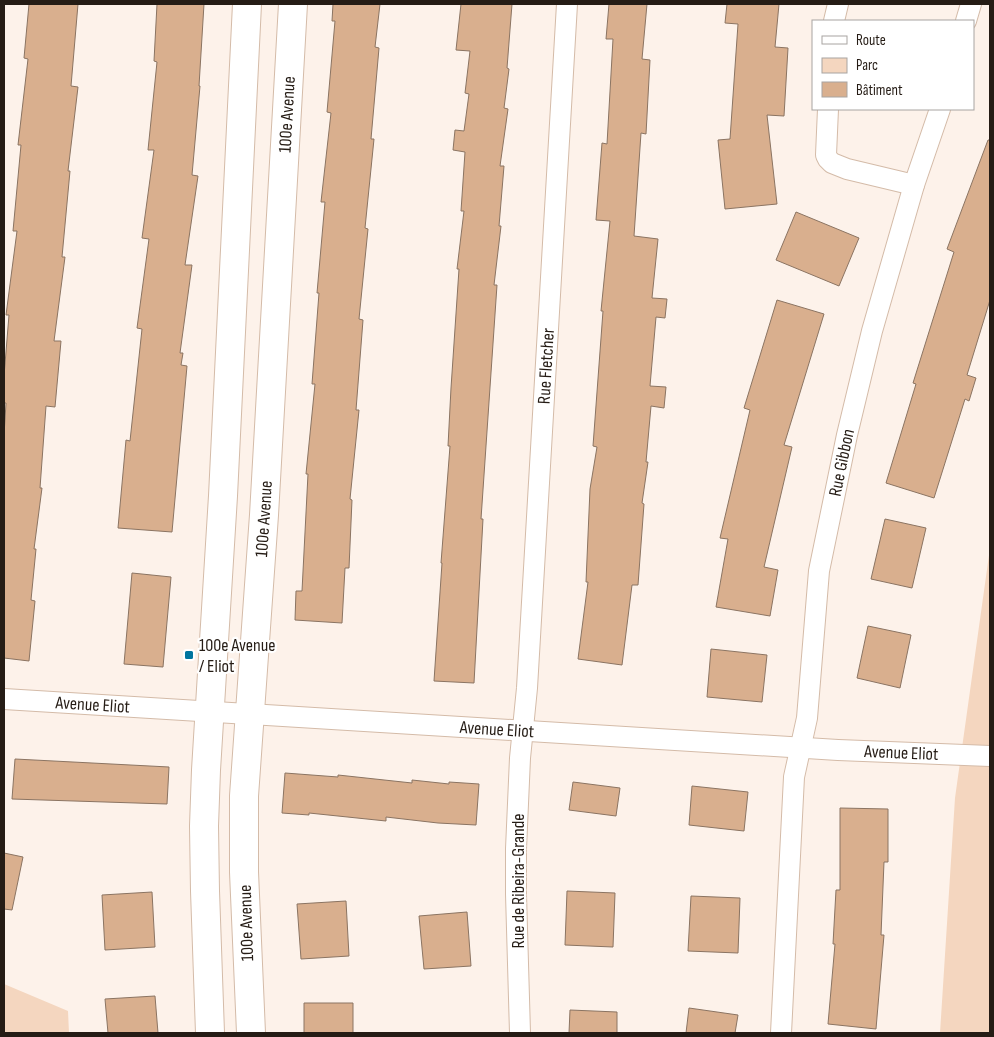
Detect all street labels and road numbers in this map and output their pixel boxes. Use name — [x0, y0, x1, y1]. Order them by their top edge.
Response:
street label: 100e Avenue — [275, 76, 300, 153]
street label: Rue Fletcher — [534, 327, 559, 405]
street label: Rue Gibbon — [825, 427, 859, 498]
street label: 100e Avenue — [251, 480, 277, 558]
street label: Avenue Eliot — [54, 692, 131, 718]
street label: Avenue Eliot — [458, 717, 535, 742]
street label: Avenue Eliot — [863, 741, 939, 765]
street label: Rue de Ribeira-Grande — [508, 814, 529, 948]
street label: 100e Avenue — [235, 884, 258, 962]

